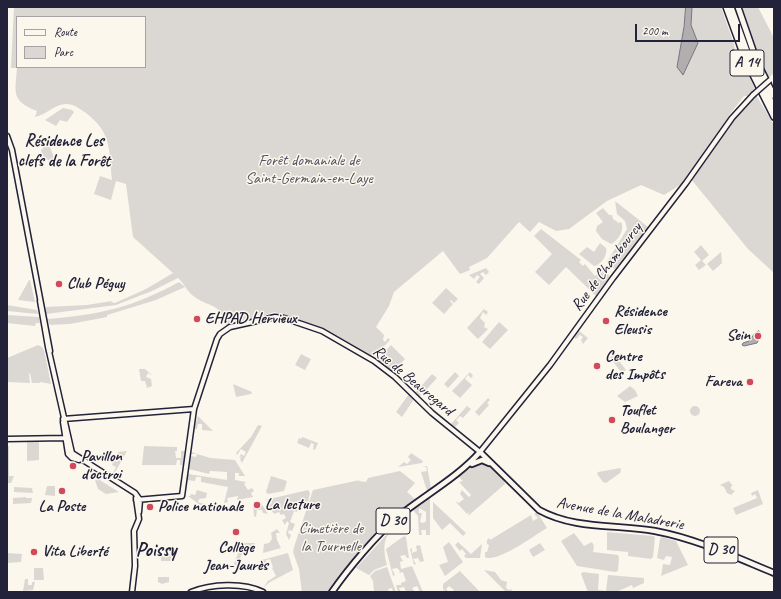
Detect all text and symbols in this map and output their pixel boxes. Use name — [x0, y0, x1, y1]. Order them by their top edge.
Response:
legend — [16, 16, 146, 68]
scale bar — [637, 16, 742, 42]
text: 200 m — [642, 23, 668, 39]
text: Route — [54, 24, 77, 40]
text: Parc — [54, 44, 73, 60]
road number: A 14 — [730, 50, 764, 76]
district label: Résidence Les clefs de la Forêt — [18, 132, 110, 172]
park label: Forêt domaniale de Saint-Germain-en-Laye — [245, 151, 373, 189]
street label: Rue de Chambourcy — [568, 219, 646, 315]
place label: Club Péguy — [67, 274, 124, 294]
marker: Club Péguy — [54, 279, 64, 289]
place label: Résidence Eleusis — [614, 302, 667, 340]
place label: EHPAD Hervieux — [205, 309, 297, 329]
marker: EHPAD Hervieux — [192, 314, 202, 324]
marker: Résidence Eleusis — [601, 316, 611, 326]
place label: Sein — [727, 326, 750, 346]
marker: Sein — [753, 331, 763, 341]
street label: Rue de Beauregard — [369, 342, 457, 420]
place label: Centre des Impôts — [605, 347, 664, 385]
marker: Centre des Impôts — [592, 361, 602, 371]
place label: Fareva — [705, 372, 742, 392]
marker: Fareva — [745, 377, 755, 387]
place label: Touflet Boulanger — [620, 401, 674, 439]
marker: Touflet Boulanger — [607, 415, 617, 425]
place label: Pavillon d'octroi — [81, 447, 122, 485]
marker: Pavillon d'octroi — [68, 461, 78, 471]
marker: La Poste — [57, 486, 67, 496]
street label: Avenue de la Maladrerie — [555, 493, 685, 535]
place label: La lecture — [265, 495, 319, 515]
place label: La Poste — [39, 497, 85, 517]
place label: Police nationale — [158, 497, 243, 517]
marker: La lecture — [252, 500, 262, 510]
marker: Police nationale — [145, 502, 155, 512]
road number: D 30 — [376, 508, 410, 534]
park label: Cimetière de la Tournelle — [299, 519, 363, 557]
marker: Collège Jean-Jaurès — [231, 527, 241, 537]
road number: D 30 — [704, 537, 738, 563]
place label: Collège Jean-Jaurès — [204, 538, 268, 576]
district label: Poissy — [136, 539, 176, 563]
place label: Vita Liberté — [42, 542, 108, 562]
marker: Vita Liberté — [29, 547, 39, 557]

